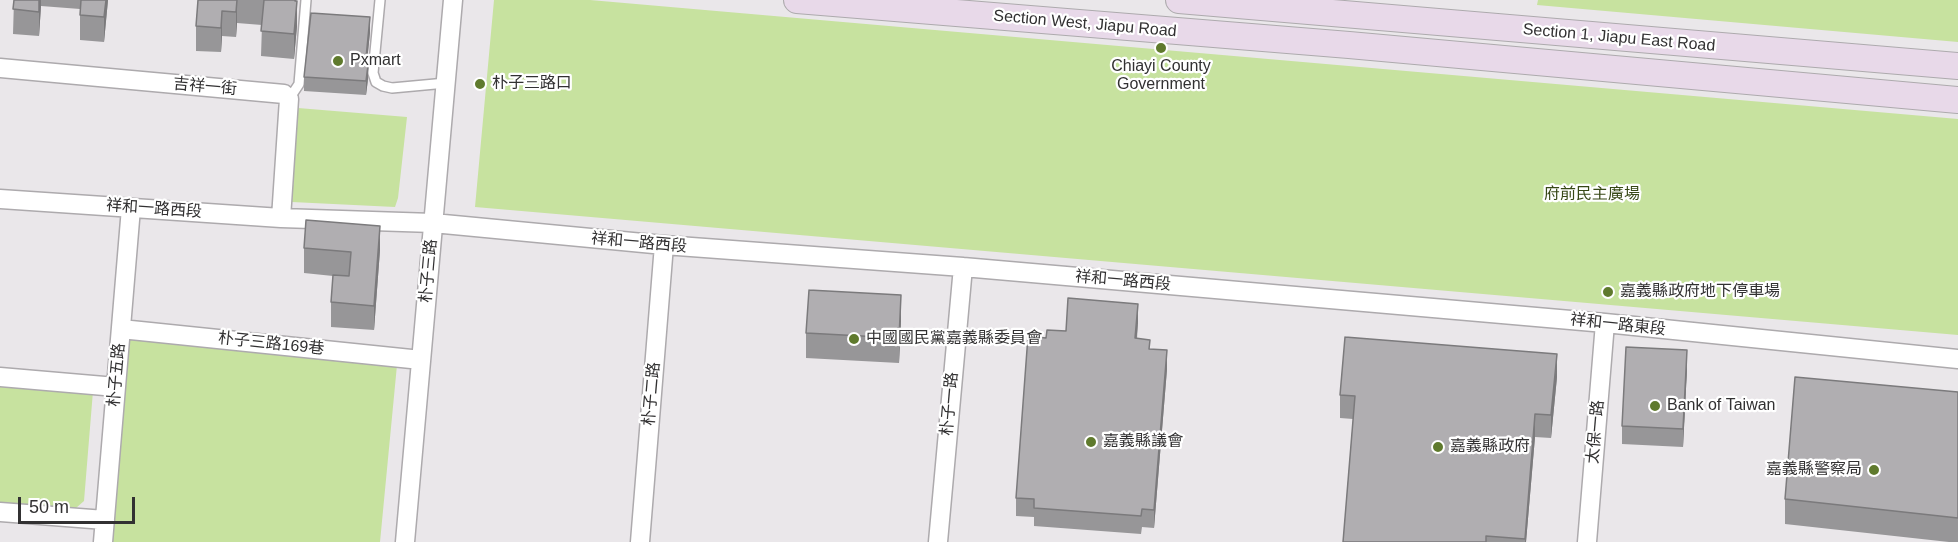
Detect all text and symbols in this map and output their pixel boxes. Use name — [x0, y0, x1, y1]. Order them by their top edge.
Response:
street label: Section West, Jiapu Road — [993, 6, 1177, 42]
street label: Section 1, Jiapu East Road — [1522, 20, 1716, 56]
marker: Chiayi County Government — [1154, 41, 1168, 55]
place label: Pxmart — [350, 51, 401, 71]
marker: Pxmart — [331, 54, 345, 68]
place label: Chiayi County Government — [1111, 57, 1211, 95]
place label: 朴子三路口 — [492, 74, 572, 94]
street label: 吉祥一街 — [172, 75, 238, 99]
marker: 朴子三路口 — [473, 77, 487, 91]
park label: 府前民主廣場 — [1544, 185, 1640, 205]
street label: 祥和一路西段 — [105, 196, 203, 222]
street label: 祥和一路西段 — [590, 229, 688, 257]
street label: 朴子三路 — [417, 238, 441, 304]
street label: 祥和一路西段 — [1074, 267, 1172, 295]
place label: 嘉義縣政府地下停車場 — [1620, 282, 1780, 302]
marker: 嘉義縣政府地下停車場 — [1601, 285, 1615, 299]
street label: 祥和一路東段 — [1569, 310, 1667, 340]
street label: 朴子三路169巷 — [217, 329, 325, 359]
place label: 中國國民黨嘉義縣委員會 — [866, 329, 1042, 349]
marker: 中國國民黨嘉義縣委員會 — [847, 332, 861, 346]
street label: 朴子五路 — [105, 342, 129, 408]
street label: 朴子二路 — [640, 361, 664, 427]
street label: 朴子一路 — [938, 371, 962, 437]
place label: Bank of Taiwan — [1667, 396, 1776, 416]
street label: 太保一路 — [1584, 399, 1608, 465]
marker: Bank of Taiwan — [1648, 399, 1662, 413]
place label: 嘉義縣議會 — [1103, 432, 1183, 452]
marker: 嘉義縣議會 — [1084, 435, 1098, 449]
place label: 嘉義縣政府 — [1450, 437, 1530, 457]
marker: 嘉義縣政府 — [1431, 440, 1445, 454]
place label: 嘉義縣警察局 — [1766, 460, 1862, 480]
marker: 嘉義縣警察局 — [1867, 463, 1881, 477]
scale bar — [21, 485, 138, 523]
text: 50 m — [29, 497, 69, 517]

